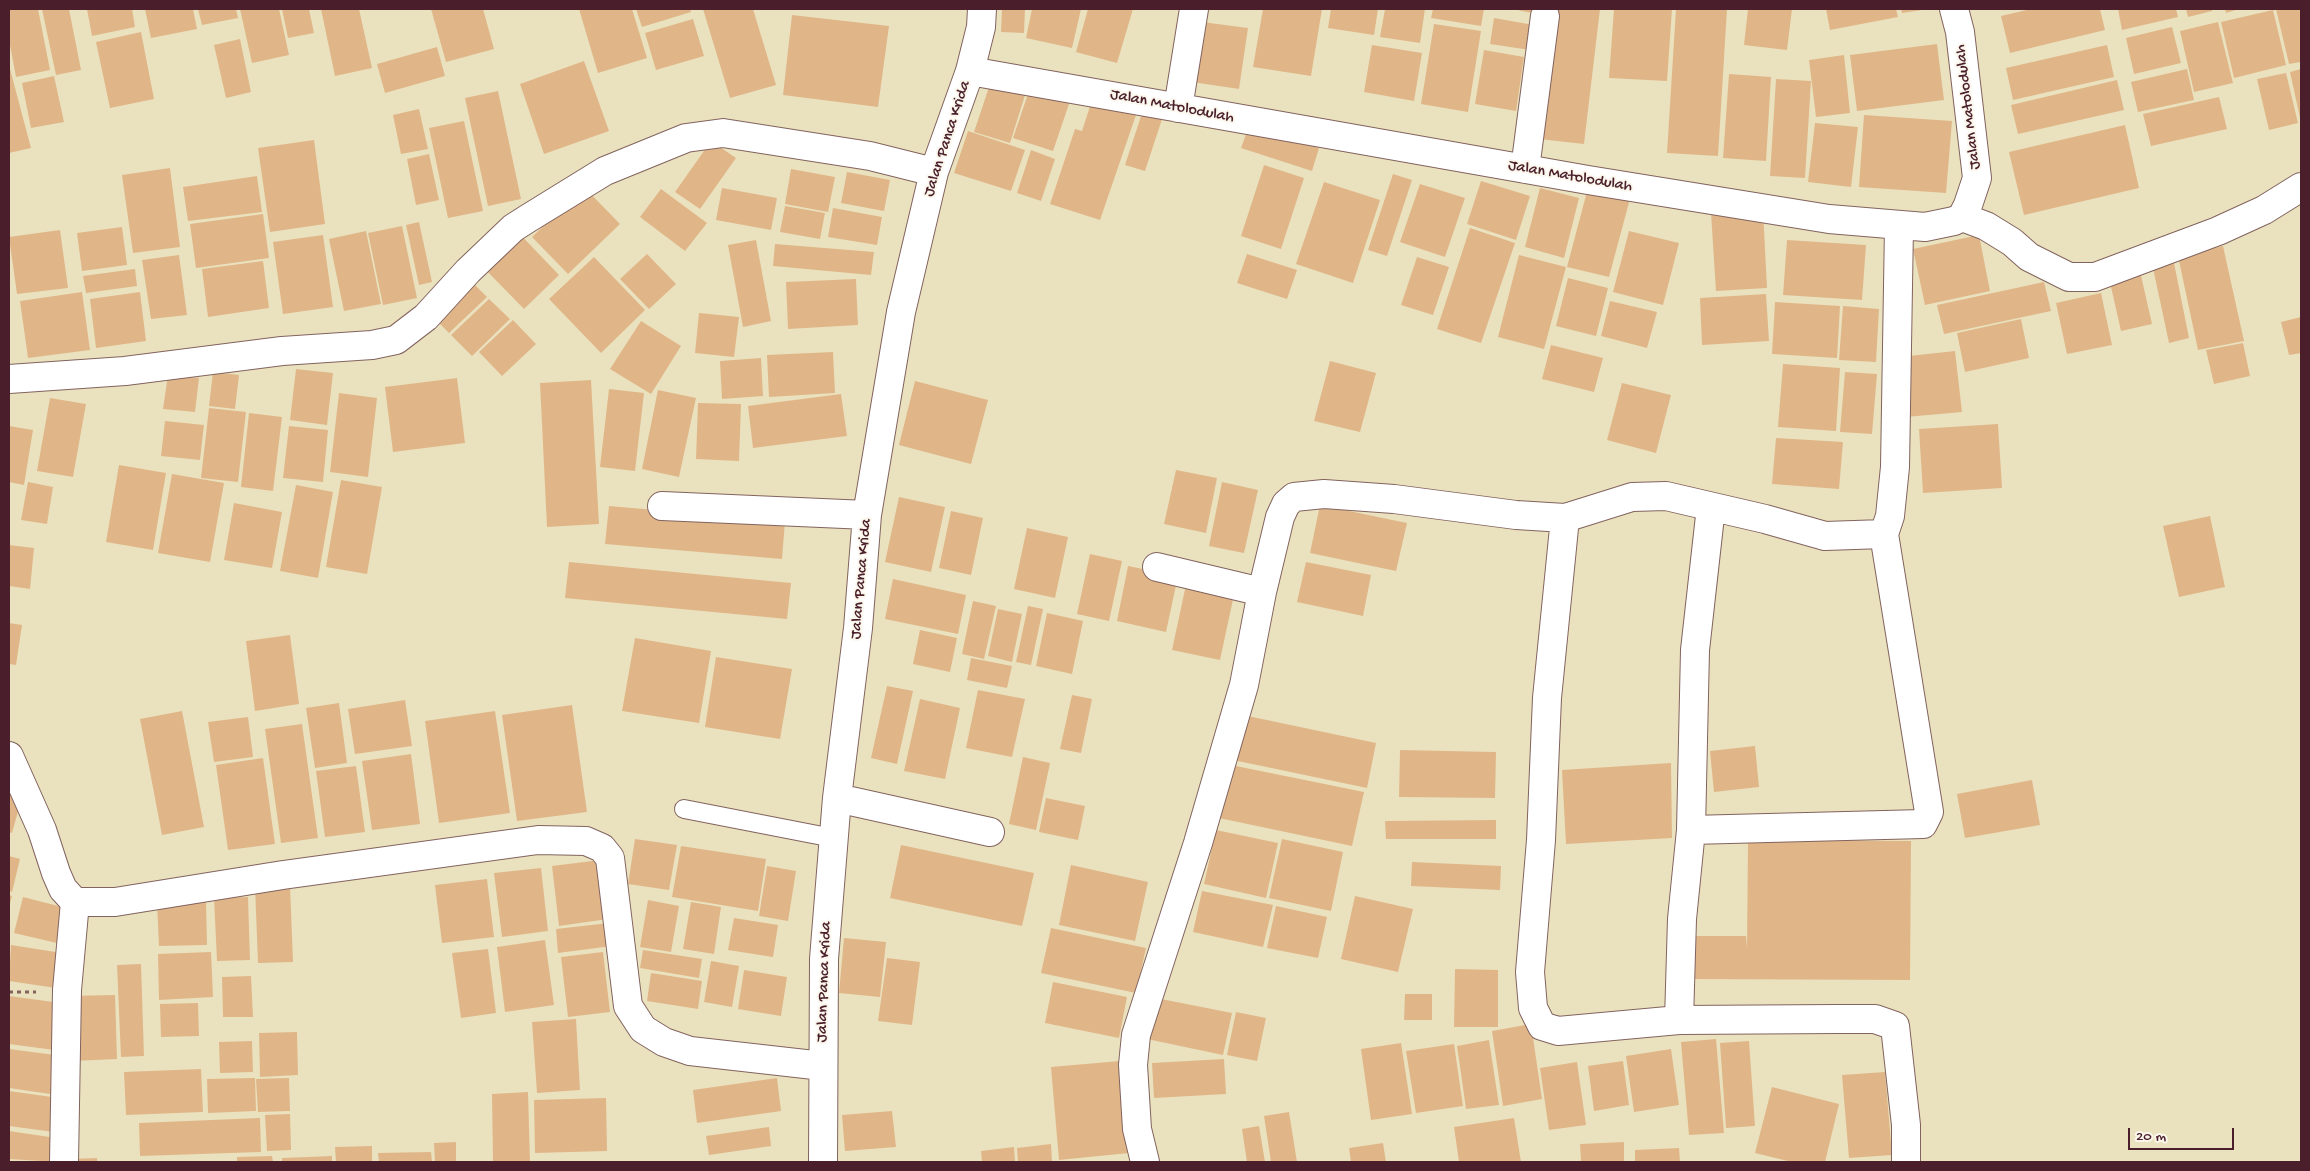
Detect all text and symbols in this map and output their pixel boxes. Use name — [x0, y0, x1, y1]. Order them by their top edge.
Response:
street label: Jalan Matolodulah — [1952, 43, 1986, 171]
street label: Jalan Panca Krida — [920, 79, 976, 199]
street label: Jalan Matolodulah — [1108, 86, 1236, 128]
street label: Jalan Matolodulah — [1506, 157, 1634, 197]
street label: Jalan Panca Krida — [847, 518, 877, 640]
street label: Jalan Panca Krida — [813, 921, 837, 1043]
scale bar — [2130, 1118, 2236, 1150]
text: 20 m — [2136, 1128, 2166, 1146]

